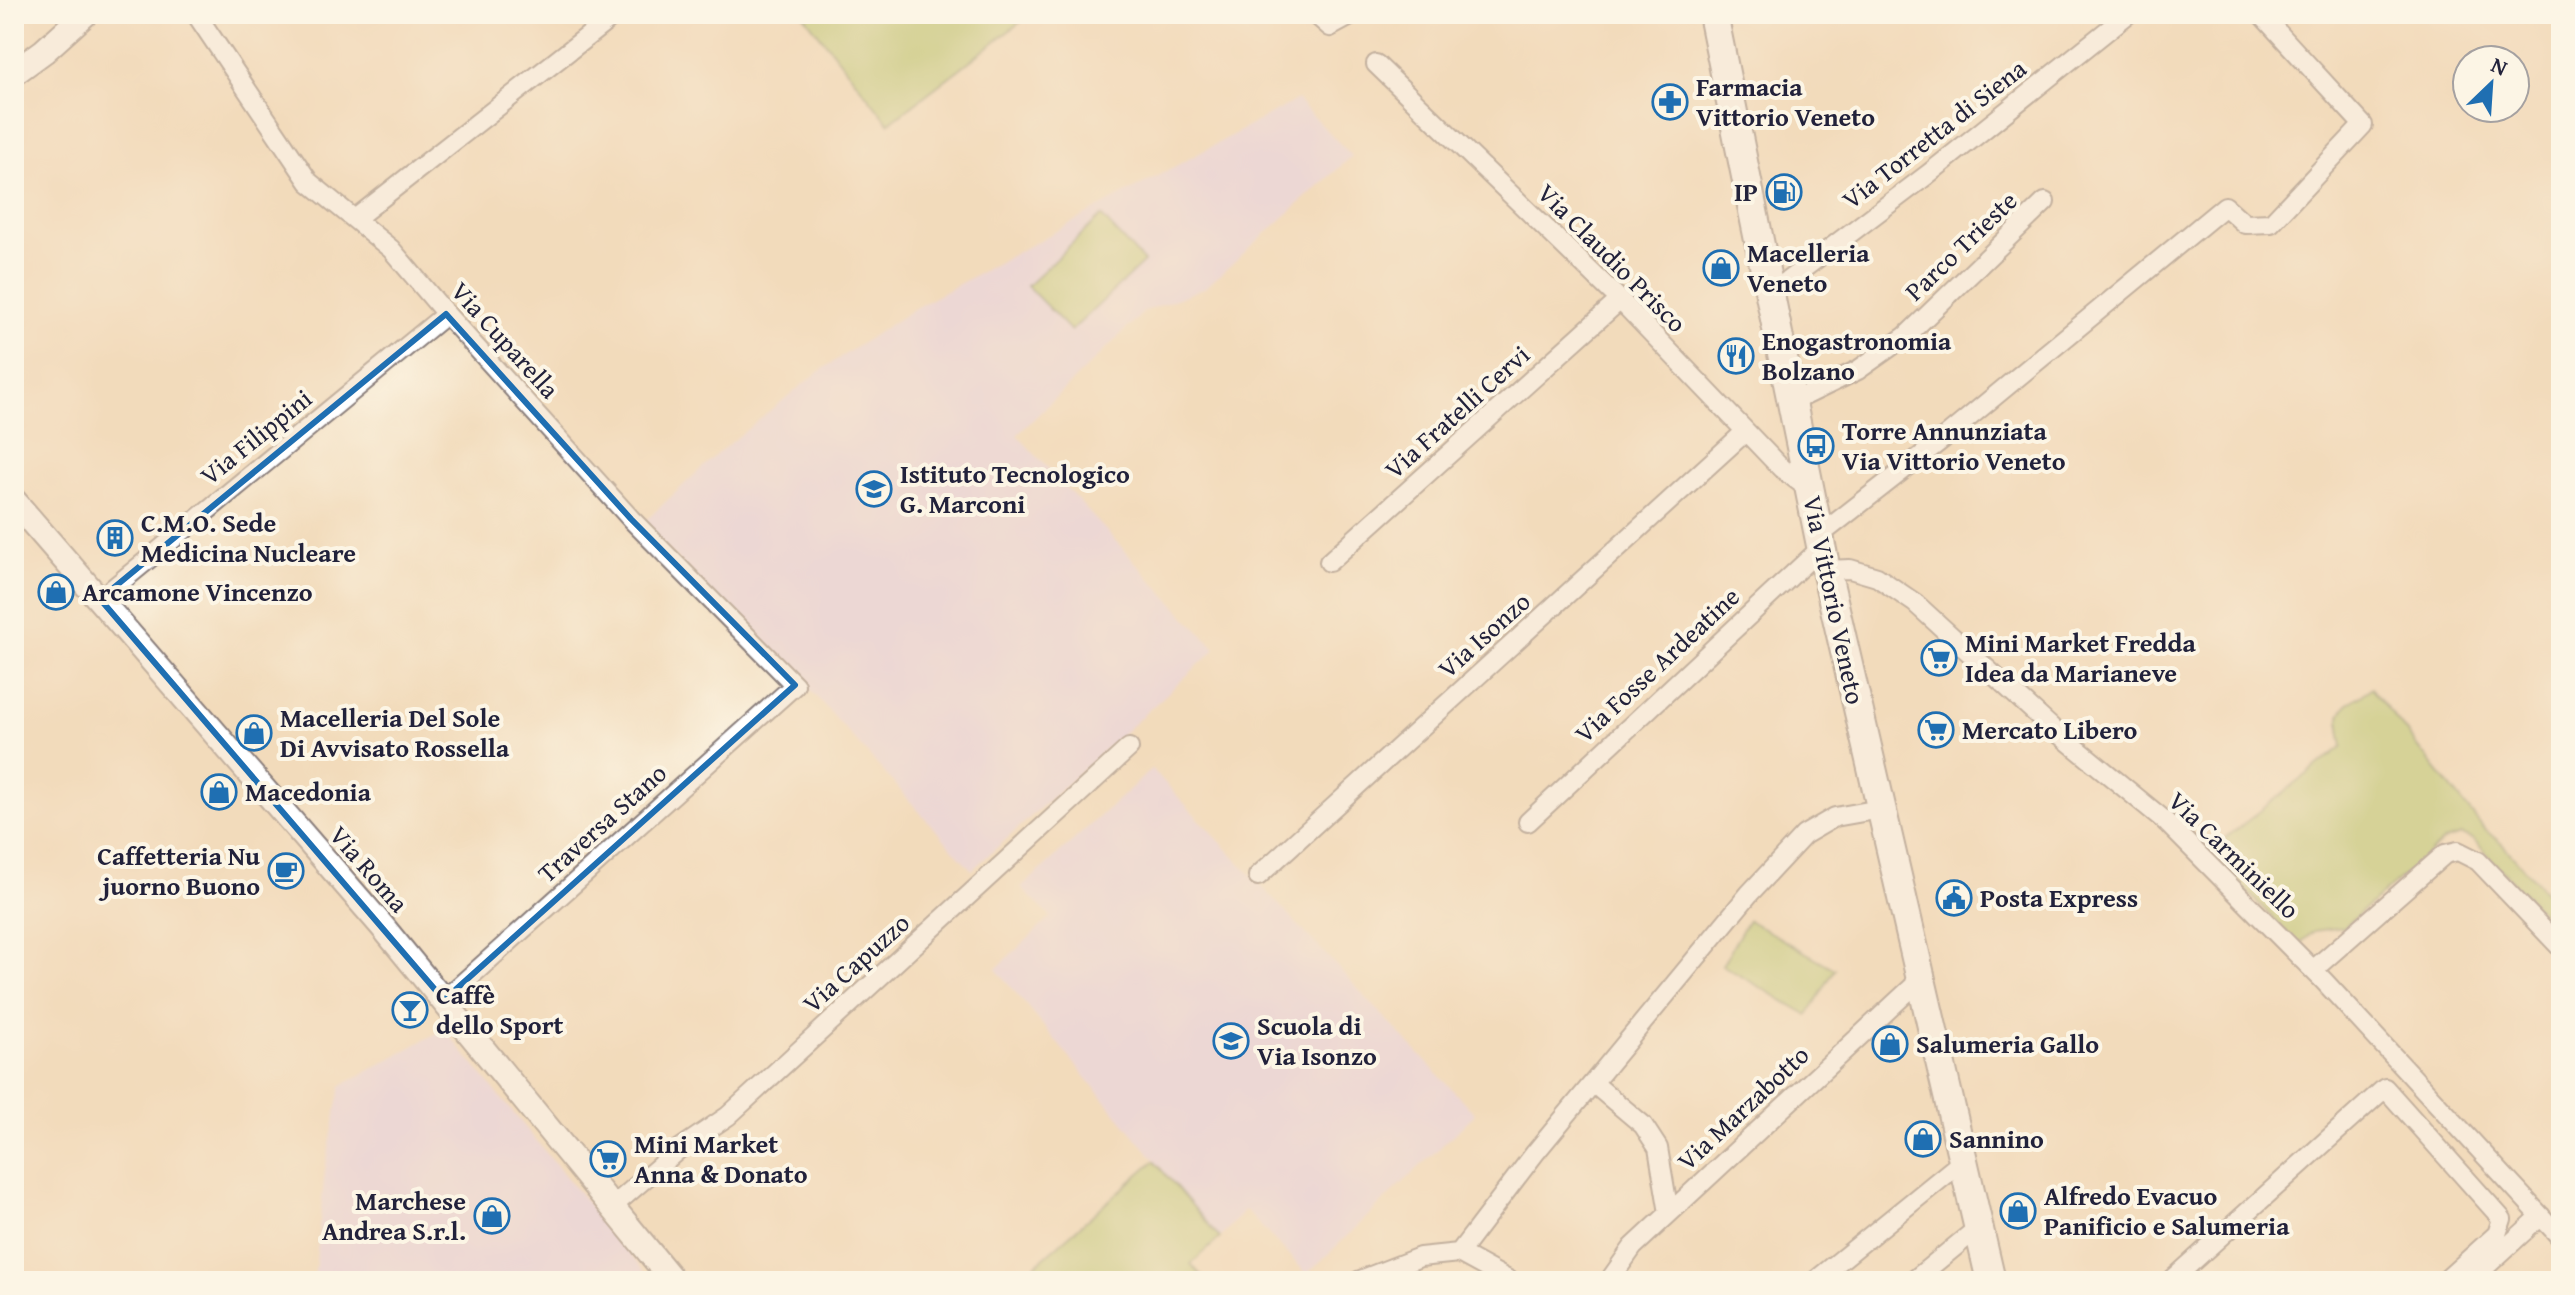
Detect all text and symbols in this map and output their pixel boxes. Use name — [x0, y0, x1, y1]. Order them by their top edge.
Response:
north arrow — [2451, 44, 2531, 124]
text: N — [2486, 48, 2513, 84]
street label: Via Torretta di Siena — [1833, 49, 2035, 218]
place label: Farmacia Vittorio Veneto — [1696, 67, 1875, 136]
pharmacy icon: Farmacia Vittorio Veneto — [1651, 83, 1689, 121]
place label: IP — [1734, 172, 1758, 211]
fuel station icon: IP — [1765, 173, 1803, 211]
street label: Via Claudio Prisco — [1529, 174, 1696, 341]
street label: Parco Trieste — [1895, 182, 2026, 310]
place label: Macelleria Veneto — [1747, 233, 1870, 302]
shop icon: Macelleria Veneto — [1702, 249, 1740, 287]
street label: Via Cuparella — [442, 272, 569, 408]
place label: Enogastronomia Bolzano — [1762, 321, 1952, 390]
street label: Via Fratelli Cervi — [1375, 336, 1538, 488]
restaurant icon: Enogastronomia Bolzano — [1717, 337, 1755, 375]
street label: Via Filippini — [191, 379, 320, 494]
place label: Torre Annunziata Via Vittorio Veneto — [1842, 411, 2066, 480]
bus stop icon: Torre Annunziata Via Vittorio Veneto — [1797, 427, 1835, 465]
place label: Istituto Tecnologico G. Marconi — [900, 454, 1130, 523]
school or university icon: Istituto Tecnologico G. Marconi — [855, 470, 893, 508]
street label: Via Vittorio Veneto — [1793, 492, 1876, 708]
place label: C.M.O. Sede Medicina Nucleare — [141, 503, 356, 572]
building icon: C.M.O. Sede Medicina Nucleare — [96, 519, 134, 557]
place label: Arcamone Vincenzo — [82, 572, 313, 611]
shop icon: Arcamone Vincenzo — [37, 573, 75, 611]
street label: Via Fosse Ardeatine — [1565, 577, 1748, 752]
street label: Via Isonzo — [1429, 582, 1539, 687]
place label: Mini Market Fredda Idea da Marianeve — [1965, 623, 2196, 692]
supermarket icon: Mini Market Fredda Idea da Marianeve — [1920, 639, 1958, 677]
place label: Macelleria Del Sole Di Avvisato Rossella — [280, 698, 510, 767]
place label: Mercato Libero — [1962, 710, 2138, 749]
supermarket icon: Mercato Libero — [1917, 711, 1955, 749]
shop icon: Macelleria Del Sole Di Avvisato Rossella — [235, 714, 273, 752]
street label: Traversa Stano — [528, 754, 675, 892]
place label: Macedonia — [245, 772, 372, 811]
shop icon: Macedonia — [200, 773, 238, 811]
street label: Via Carminiello — [2160, 782, 2309, 928]
street label: Via Roma — [321, 817, 419, 921]
place label: Caffetteria Nu juorno Buono — [97, 836, 260, 905]
cafe icon: Caffetteria Nu juorno Buono — [267, 852, 305, 890]
place label: Posta Express — [1980, 878, 2138, 917]
public building icon: Posta Express — [1935, 879, 1973, 917]
street label: Via Capuzzo — [793, 904, 918, 1022]
place label: Caffè dello Sport — [436, 975, 564, 1044]
bar icon: Caffè dello Sport — [391, 991, 429, 1029]
place label: Scuola di Via Isonzo — [1257, 1006, 1377, 1075]
school or university icon: Scuola di Via Isonzo — [1212, 1022, 1250, 1060]
place label: Salumeria Gallo — [1916, 1024, 2099, 1063]
shop icon: Salumeria Gallo — [1871, 1025, 1909, 1063]
street label: Via Marzabotto — [1668, 1036, 1818, 1179]
place label: Sannino — [1949, 1119, 2044, 1158]
shop icon: Sannino — [1904, 1120, 1942, 1158]
place label: Mini Market Anna & Donato — [634, 1124, 808, 1193]
supermarket icon: Mini Market Anna & Donato — [589, 1140, 627, 1178]
place label: Alfredo Evacuo Panificio e Salumeria — [2044, 1176, 2290, 1245]
place label: Marchese Andrea S.r.l. — [322, 1181, 466, 1250]
shop icon: Alfredo Evacuo Panificio e Salumeria — [1999, 1192, 2037, 1230]
shop icon: Marchese Andrea S.r.l. — [473, 1197, 511, 1235]

